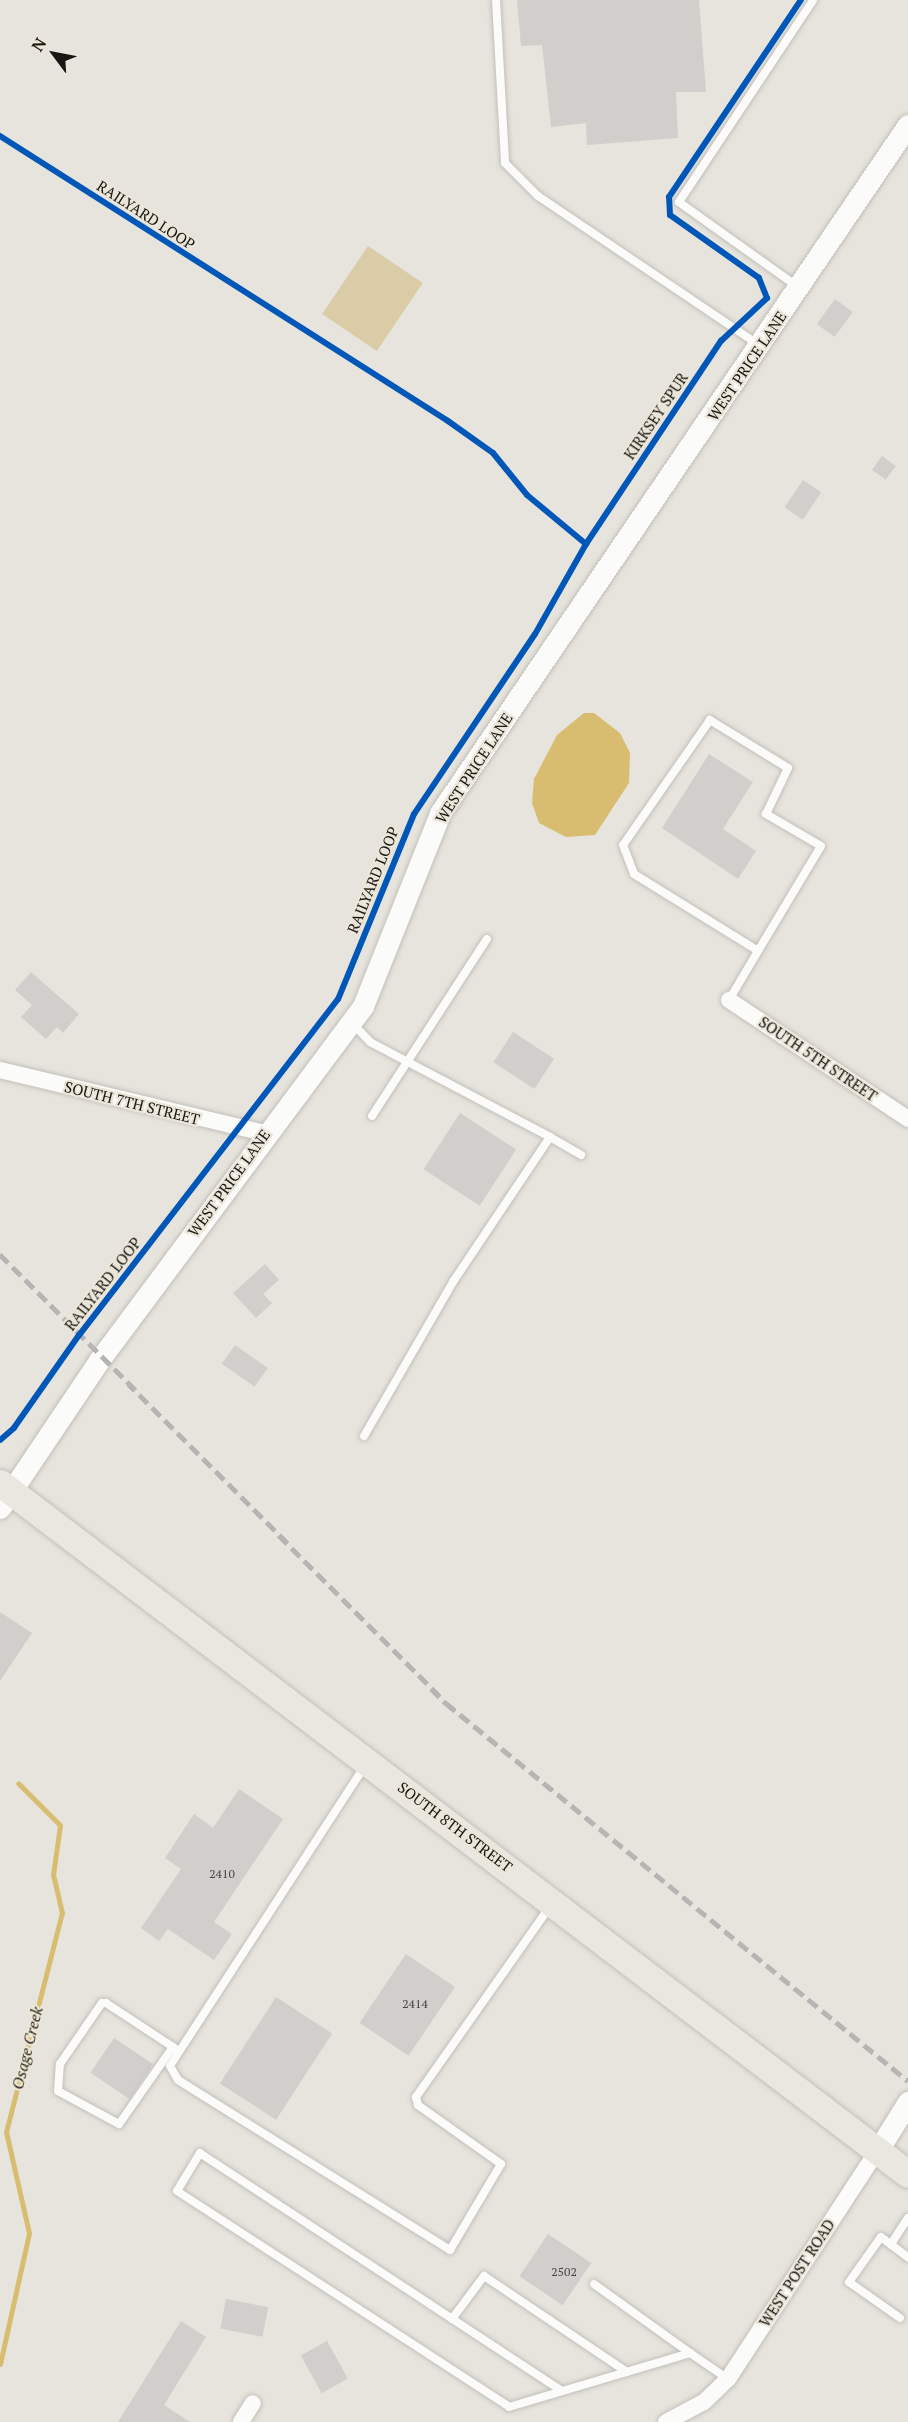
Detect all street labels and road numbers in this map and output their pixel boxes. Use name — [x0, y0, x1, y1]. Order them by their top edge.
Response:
street label: RAILYARD LOOP — [94, 177, 198, 253]
street label: WEST PRICE LANE — [704, 308, 790, 424]
street label: KIRKSEY SPUR — [620, 369, 692, 463]
street label: WEST PRICE LANE — [432, 710, 516, 826]
street label: RAILYARD LOOP — [343, 824, 403, 936]
street label: SOUTH 5TH STREET — [756, 1013, 880, 1105]
street label: SOUTH 7TH STREET — [63, 1078, 201, 1128]
street label: WEST PRICE LANE — [184, 1126, 274, 1240]
street label: RAILYARD LOOP — [61, 1234, 145, 1334]
street label: SOUTH 8TH STREET — [394, 1778, 516, 1876]
street label: WEST POST ROAD — [755, 2216, 839, 2330]

